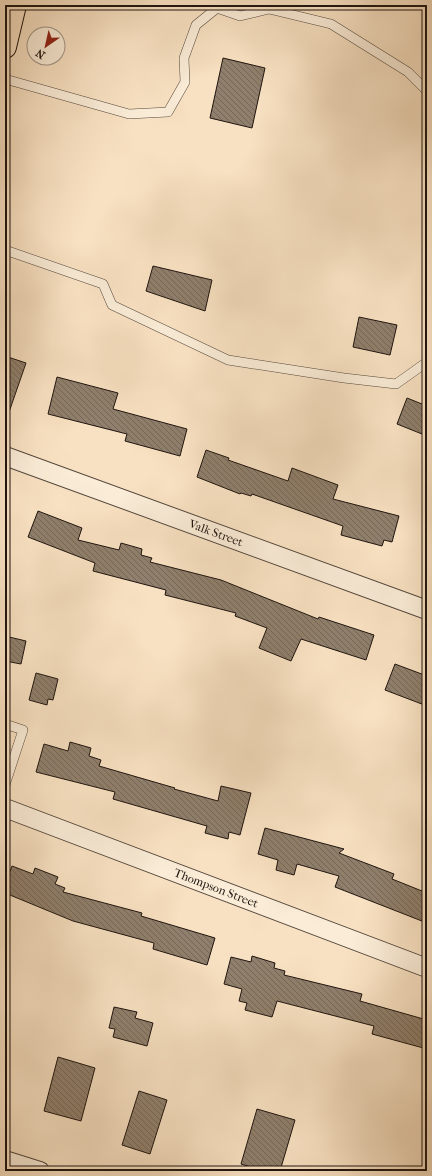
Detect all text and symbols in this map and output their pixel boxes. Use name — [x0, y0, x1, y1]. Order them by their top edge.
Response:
north arrow — [26, 26, 66, 66]
text: N — [33, 46, 48, 62]
street label: Valk Street — [186, 516, 246, 549]
street label: Thompson Street — [172, 865, 261, 911]

